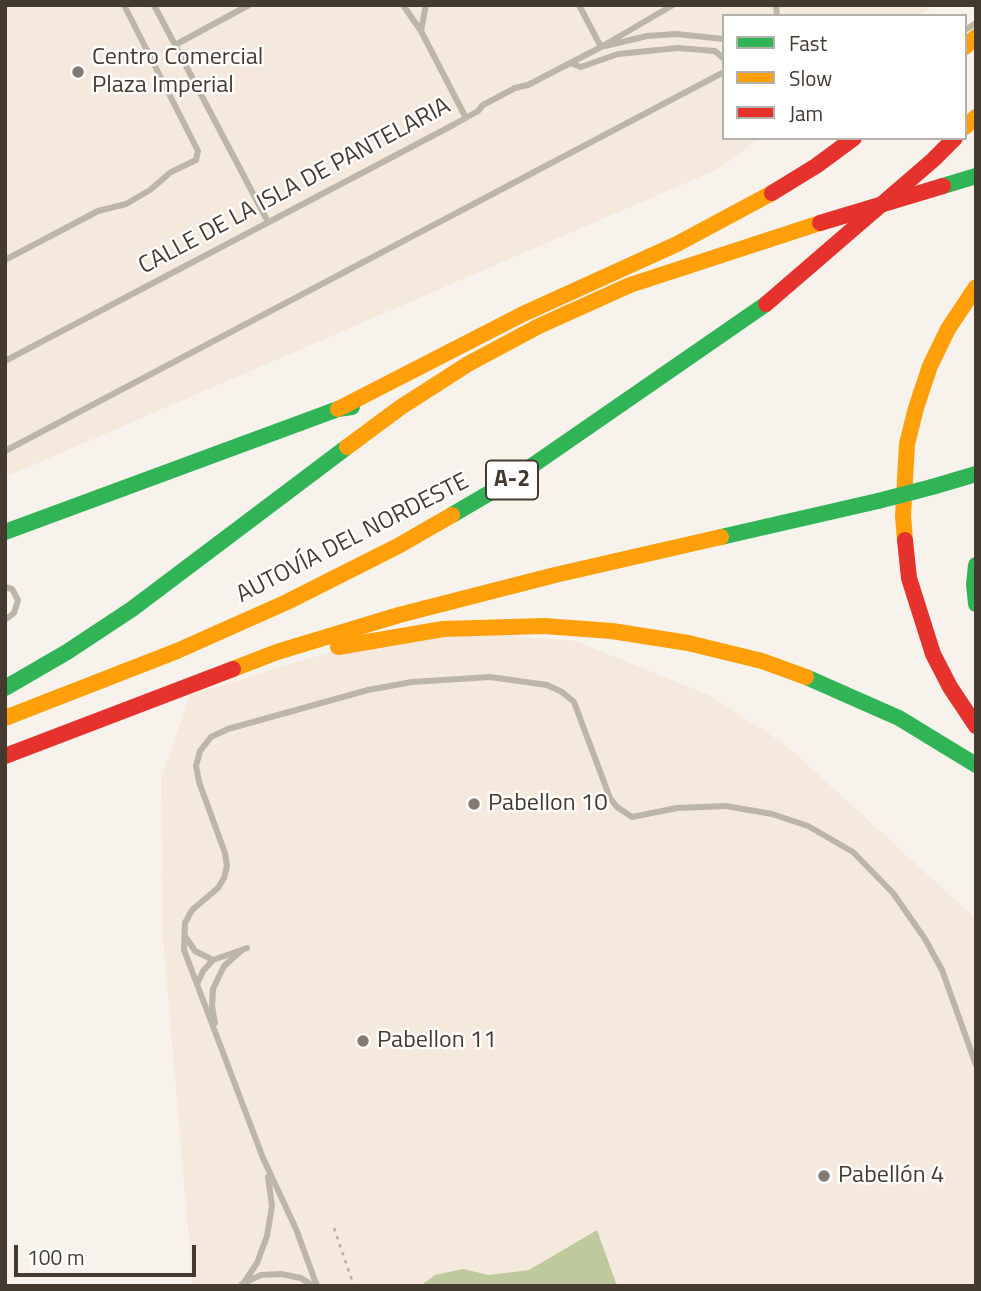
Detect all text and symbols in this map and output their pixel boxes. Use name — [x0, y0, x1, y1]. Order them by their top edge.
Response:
legend — [722, 14, 967, 140]
text: Fast — [789, 27, 827, 59]
place label: Centro Comercial Plaza Imperial — [92, 44, 263, 100]
text: Slow — [789, 62, 832, 94]
marker: Centro Comercial Plaza Imperial — [70, 64, 86, 80]
street label: CALLE DE LA ISLA DE PANTELARIA — [134, 92, 456, 282]
text: Jam — [789, 97, 823, 129]
road number: A-2 — [486, 460, 538, 500]
street label: AUTOVÍA DEL NORDESTE — [232, 468, 474, 610]
place label: Pabellon 10 — [488, 790, 608, 818]
marker: Pabellon 10 — [466, 796, 482, 812]
place label: Pabellon 11 — [377, 1027, 497, 1055]
marker: Pabellon 11 — [355, 1033, 371, 1049]
place label: Pabellón 4 — [838, 1162, 944, 1190]
marker: Pabellón 4 — [816, 1168, 832, 1184]
scale bar — [18, 1232, 200, 1276]
text: 100 m — [27, 1241, 84, 1273]

